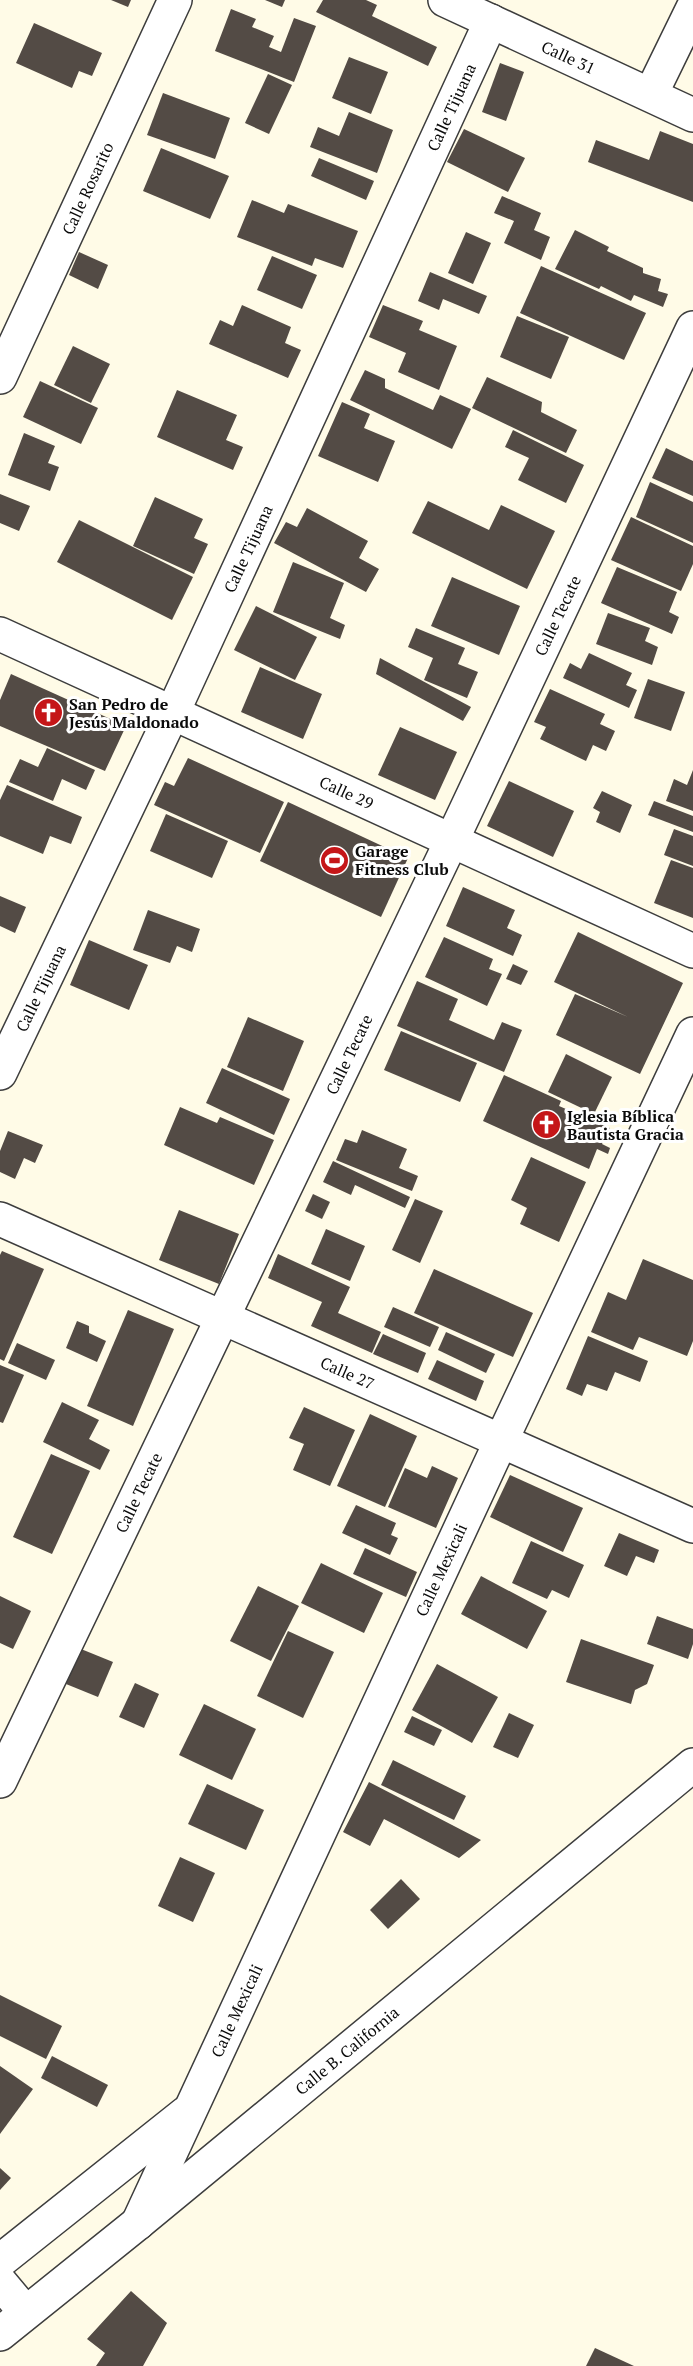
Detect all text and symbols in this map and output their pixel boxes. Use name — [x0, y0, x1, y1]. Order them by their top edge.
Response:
street label: Calle 31 — [538, 35, 599, 79]
street label: Calle Tijuana — [422, 60, 481, 155]
street label: Calle Rosarito — [57, 138, 119, 238]
street label: Calle Tijuana — [218, 501, 278, 596]
street label: Calle Tecate — [529, 572, 586, 659]
place label: San Pedro de Jesús Maldonado — [69, 693, 199, 733]
church icon: San Pedro de Jesús Maldonado — [32, 697, 64, 729]
street label: Calle 29 — [316, 771, 377, 814]
place label: Garage Fitness Club — [355, 840, 449, 880]
sports icon: Garage Fitness Club — [318, 844, 350, 876]
street label: Calle Tijuana — [10, 941, 71, 1035]
street label: Calle Tecate — [320, 1011, 378, 1098]
place label: Iglesia Bíblica Bautista Gracia — [567, 1105, 684, 1145]
church icon: Iglesia Bíblica Bautista Gracia — [530, 1109, 562, 1141]
street label: Calle 27 — [317, 1351, 378, 1395]
street label: Calle Tecate — [110, 1449, 167, 1536]
street label: Calle Mexicali — [410, 1520, 472, 1620]
street label: Calle Mexicali — [205, 1961, 268, 2061]
street label: Calle B. California — [290, 2001, 403, 2100]

